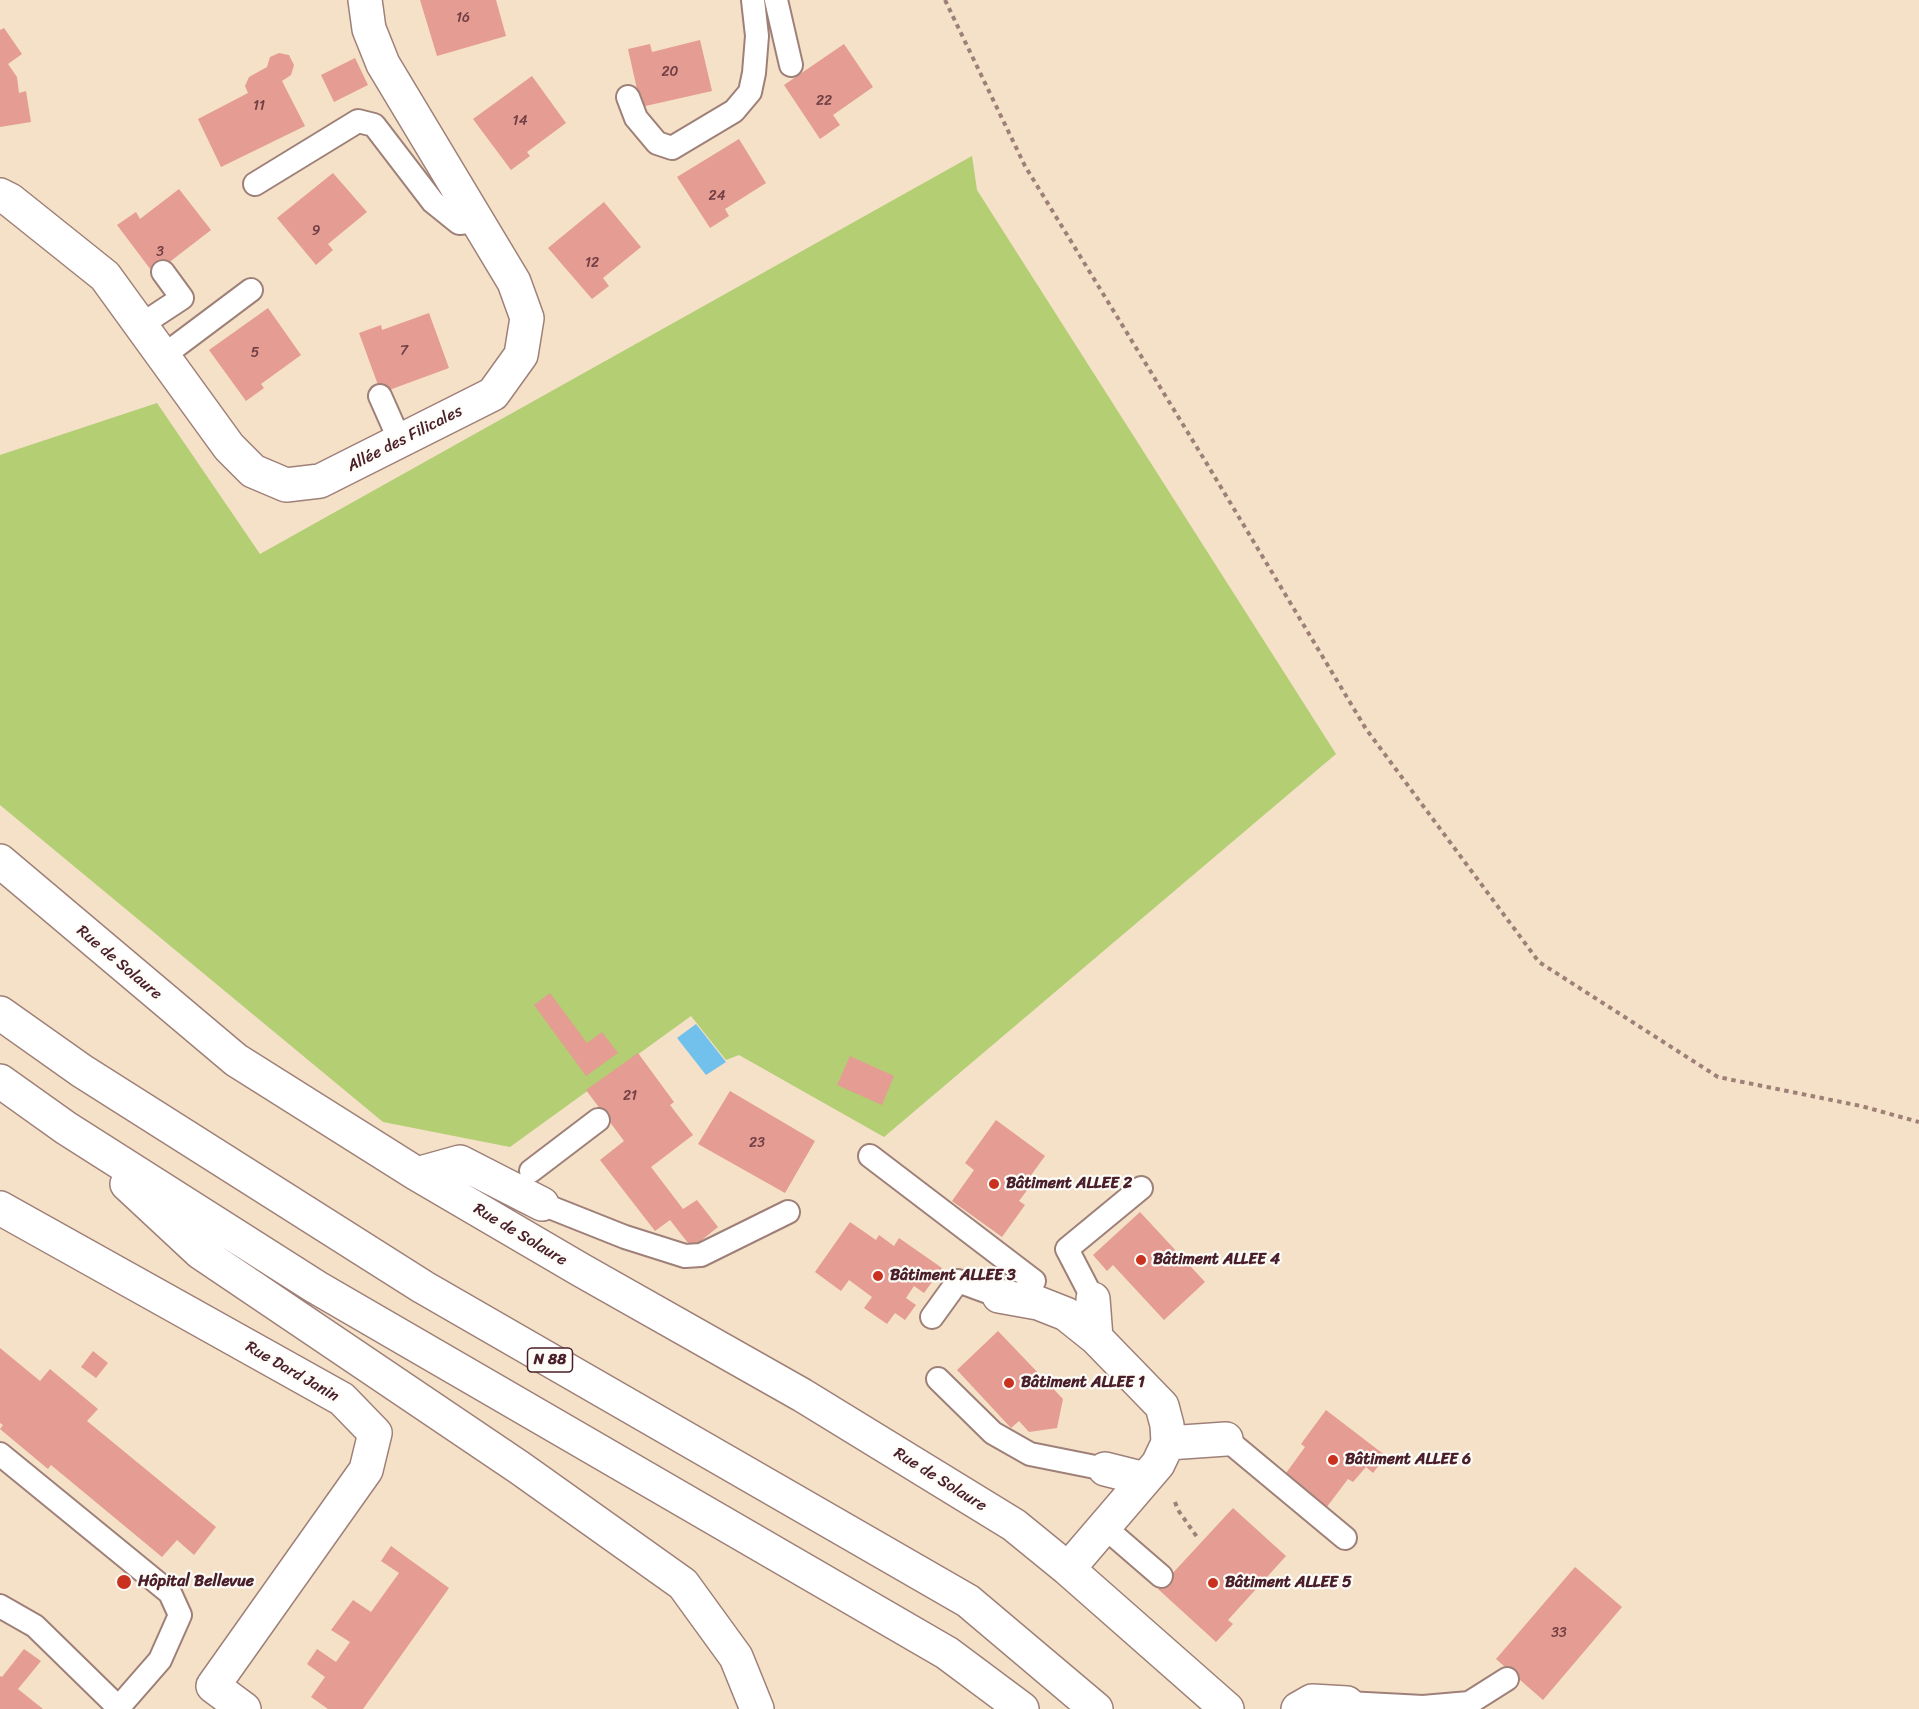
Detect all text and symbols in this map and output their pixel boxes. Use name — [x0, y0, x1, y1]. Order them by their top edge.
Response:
house number: 16 — [456, 10, 470, 26]
house number: 20 — [662, 64, 678, 80]
house number: 22 — [816, 93, 832, 109]
house number: 11 — [253, 98, 265, 114]
house number: 14 — [513, 113, 527, 129]
house number: 24 — [709, 188, 725, 204]
house number: 9 — [312, 223, 320, 239]
house number: 3 — [156, 244, 164, 260]
house number: 12 — [585, 255, 599, 271]
house number: 7 — [400, 343, 408, 359]
house number: 5 — [251, 345, 259, 361]
street label: Allée des Filicales — [344, 402, 466, 476]
street label: Rue de Solaure — [72, 922, 166, 1004]
house number: 21 — [623, 1088, 637, 1104]
house number: 23 — [749, 1135, 765, 1151]
place label: Bâtiment ALLEE 2 — [1006, 1174, 1132, 1194]
marker: Bâtiment ALLEE 2 — [987, 1177, 1001, 1191]
street label: Rue de Solaure — [470, 1200, 570, 1270]
place label: Bâtiment ALLEE 4 — [1153, 1250, 1280, 1270]
marker: Bâtiment ALLEE 4 — [1134, 1253, 1148, 1267]
place label: Bâtiment ALLEE 3 — [890, 1266, 1016, 1286]
marker: Bâtiment ALLEE 3 — [871, 1269, 885, 1283]
street label: Rue Dard Janin — [242, 1338, 342, 1406]
road number: N 88 — [528, 1348, 572, 1372]
place label: Bâtiment ALLEE 1 — [1021, 1373, 1145, 1393]
marker: Bâtiment ALLEE 1 — [1002, 1376, 1016, 1390]
street label: Rue de Solaure — [890, 1444, 990, 1516]
place label: Bâtiment ALLEE 6 — [1345, 1450, 1471, 1470]
marker: Bâtiment ALLEE 6 — [1326, 1453, 1340, 1467]
place label: Hôpital Bellevue — [138, 1572, 254, 1592]
marker: Hôpital Bellevue — [115, 1573, 133, 1591]
place label: Bâtiment ALLEE 5 — [1225, 1573, 1352, 1593]
marker: Bâtiment ALLEE 5 — [1206, 1576, 1220, 1590]
house number: 33 — [1551, 1625, 1567, 1641]

